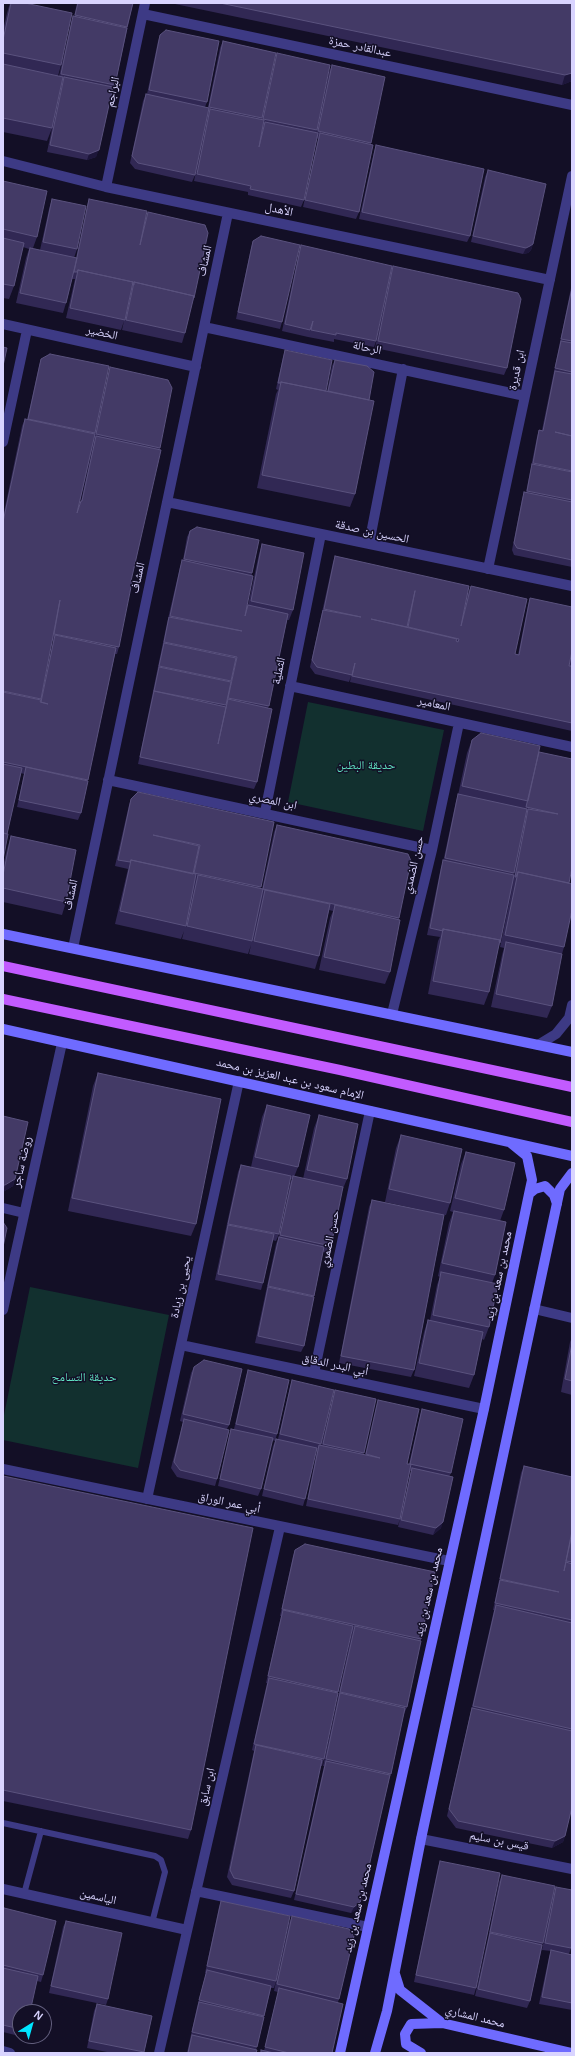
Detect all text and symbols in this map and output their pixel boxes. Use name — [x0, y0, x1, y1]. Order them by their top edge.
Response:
street label: عبدالقادر حمزة — [327, 33, 393, 61]
street label: البراجم — [103, 76, 123, 108]
street label: الأهدل — [264, 200, 294, 220]
street label: المشاف — [195, 244, 215, 278]
street label: الخضير — [85, 323, 119, 343]
street label: الرحالة — [351, 338, 383, 358]
street label: ابن قديرة — [506, 348, 528, 392]
street label: الحسين بن صدقة — [334, 517, 410, 547]
street label: المشاف — [128, 561, 148, 595]
street label: الثملية — [269, 656, 289, 686]
street label: المعامير — [416, 694, 452, 714]
park label: حديقة البطين — [337, 759, 395, 773]
street label: ابن المصري — [248, 789, 298, 813]
street label: حسن الضمدي — [400, 835, 428, 895]
street label: المشاف — [61, 878, 81, 912]
street label: الإمام سعود بن عبد العزيز بن محمد — [215, 1055, 365, 1103]
street label: روضة ساجر — [9, 1135, 35, 1189]
street label: حسن الضمري — [317, 1209, 343, 1269]
street label: محمد بن سعد بن زيد — [482, 1230, 516, 1322]
street label: يحيى بن زيادة — [167, 1255, 195, 1319]
street label: أبي البدر الدقاق — [301, 1351, 369, 1379]
park label: حديقة التسامح — [51, 1371, 117, 1385]
street label: أبي عمر الوراق — [197, 1489, 261, 1517]
street label: محمد بن سعد بن زيد — [412, 1546, 446, 1638]
street label: ابن سابق — [196, 1767, 218, 1807]
street label: قيس بن سليم — [468, 1828, 530, 1854]
street label: محمد بن سعد بن زيد — [341, 1862, 375, 1954]
street label: الياسمين — [78, 1886, 118, 1908]
street label: محمد المشاري — [444, 2003, 506, 2031]
north arrow — [12, 2004, 52, 2044]
text: N — [32, 2008, 45, 2022]

